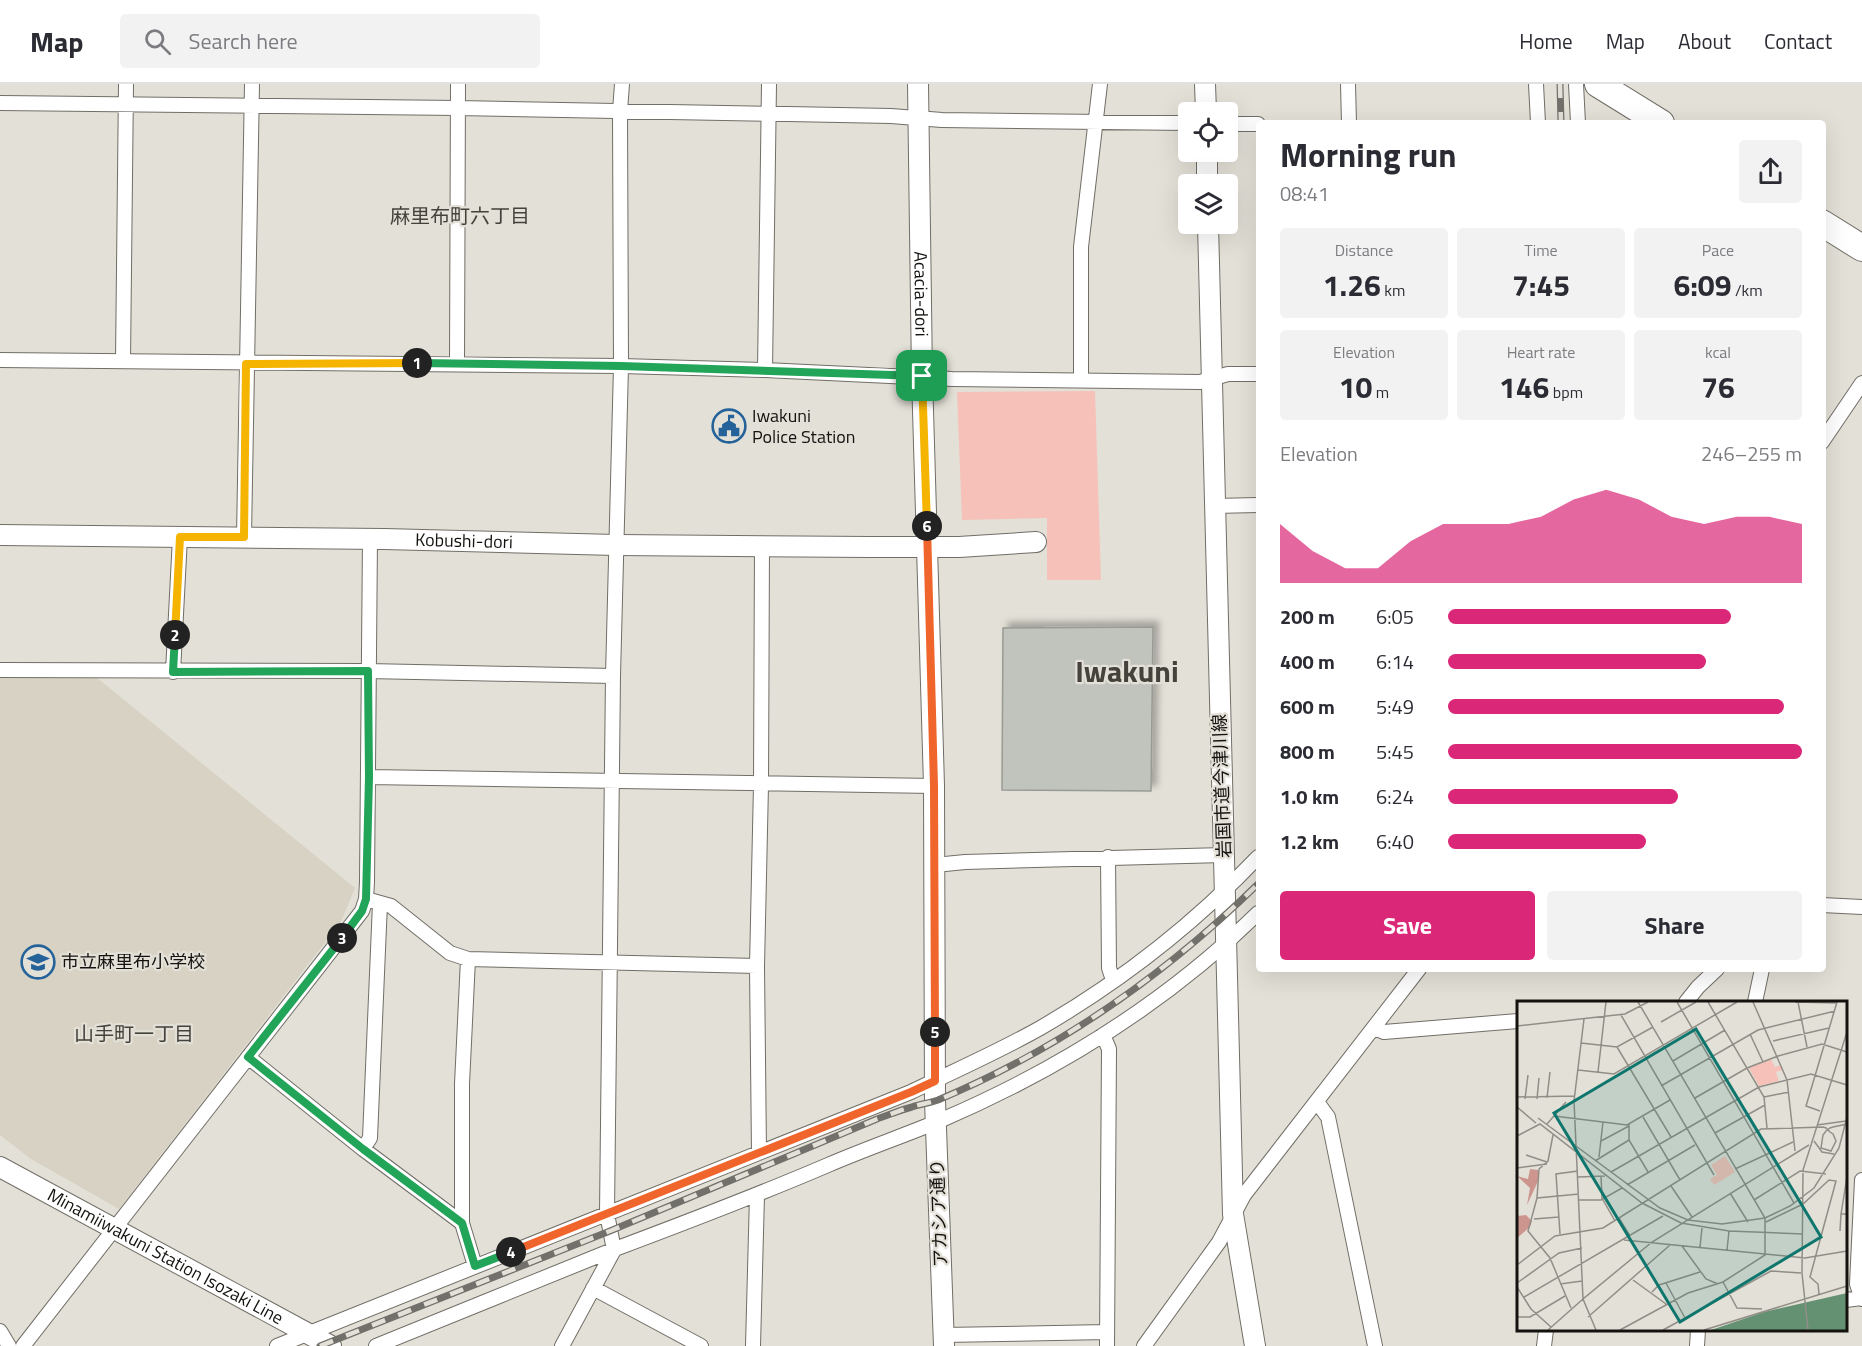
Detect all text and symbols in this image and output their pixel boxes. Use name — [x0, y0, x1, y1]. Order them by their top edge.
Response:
search box — [120, 14, 540, 68]
text: Map — [30, 20, 84, 63]
text: Search here — [189, 24, 298, 58]
icon: search — [141, 25, 174, 58]
text: Home — [1519, 25, 1573, 57]
text: Map — [1606, 25, 1645, 57]
text: About — [1678, 25, 1731, 57]
text: Contact — [1764, 25, 1832, 57]
map controls — [1178, 102, 1238, 234]
button: locate — [1178, 102, 1238, 162]
text: Morning run — [1280, 130, 1457, 180]
button: share — [1739, 140, 1802, 203]
button: layers — [1178, 174, 1238, 234]
text: 08:41 — [1280, 178, 1329, 209]
district label: 麻里布町六丁目 — [390, 200, 530, 231]
text: Distance — [1335, 238, 1393, 262]
text: Time — [1524, 238, 1558, 262]
text: Pace — [1702, 238, 1734, 262]
street label: Acacia-dori — [907, 251, 935, 337]
text: 1.26 — [1323, 262, 1381, 308]
text: 7:45 — [1512, 262, 1570, 308]
text: 6:09 — [1673, 262, 1731, 308]
text: km — [1381, 278, 1405, 302]
text: /km — [1731, 278, 1763, 302]
text: Elevation — [1333, 340, 1395, 364]
text: Heart rate — [1507, 340, 1575, 364]
text: kcal — [1705, 340, 1731, 364]
pin: 1 — [402, 348, 432, 378]
pin — [896, 350, 947, 401]
text: 1 — [413, 351, 421, 375]
icon: arrive — [905, 359, 938, 392]
text: 10 — [1339, 364, 1372, 410]
text: 146 — [1499, 364, 1549, 410]
text: 76 — [1701, 364, 1735, 410]
text: m — [1372, 380, 1389, 404]
text: bpm — [1549, 380, 1583, 404]
place label: Iwakuni Police Station — [752, 402, 855, 450]
public building icon: Iwakuni Police Station — [711, 408, 747, 444]
text: Elevation — [1280, 438, 1358, 469]
text: 246–255 m — [1701, 438, 1802, 469]
pin: 6 — [912, 511, 942, 541]
text: 6 — [923, 514, 931, 538]
street label: Kobushi-dori — [415, 526, 513, 555]
text: 200 m — [1280, 601, 1335, 632]
text: 6:05 — [1376, 601, 1414, 632]
pin: 2 — [160, 620, 190, 650]
text: 2 — [171, 623, 179, 647]
text: 400 m — [1280, 646, 1335, 677]
text: 6:14 — [1376, 646, 1414, 677]
district label: Iwakuni — [1075, 648, 1179, 694]
text: 600 m — [1280, 691, 1335, 722]
text: 5:49 — [1376, 691, 1414, 722]
street label: 岩国市道今津川線 — [1205, 714, 1238, 858]
text: 800 m — [1280, 736, 1335, 767]
text: 5:45 — [1376, 736, 1414, 767]
text: 1.0 km — [1280, 781, 1339, 812]
text: 6:24 — [1376, 781, 1414, 812]
text: 1.2 km — [1280, 826, 1339, 857]
text: 6:40 — [1376, 826, 1414, 857]
button: Save — [1280, 891, 1535, 960]
button: Share — [1547, 891, 1802, 960]
pin: 3 — [327, 923, 357, 953]
text: 3 — [338, 926, 346, 950]
school or university icon: 市立麻里布小学校 — [20, 944, 56, 980]
place label: 市立麻里布小学校 — [61, 948, 205, 975]
inset map — [1517, 1001, 1847, 1331]
pin: 5 — [920, 1017, 950, 1047]
district label: 山手町一丁目 — [74, 1018, 194, 1049]
text: 5 — [931, 1020, 939, 1044]
street label: アカシア通り — [923, 1159, 954, 1267]
street label: Minamiiwakuni Station Isozaki Line — [43, 1181, 289, 1331]
pin: 4 — [496, 1237, 526, 1267]
text: 4 — [507, 1240, 515, 1264]

